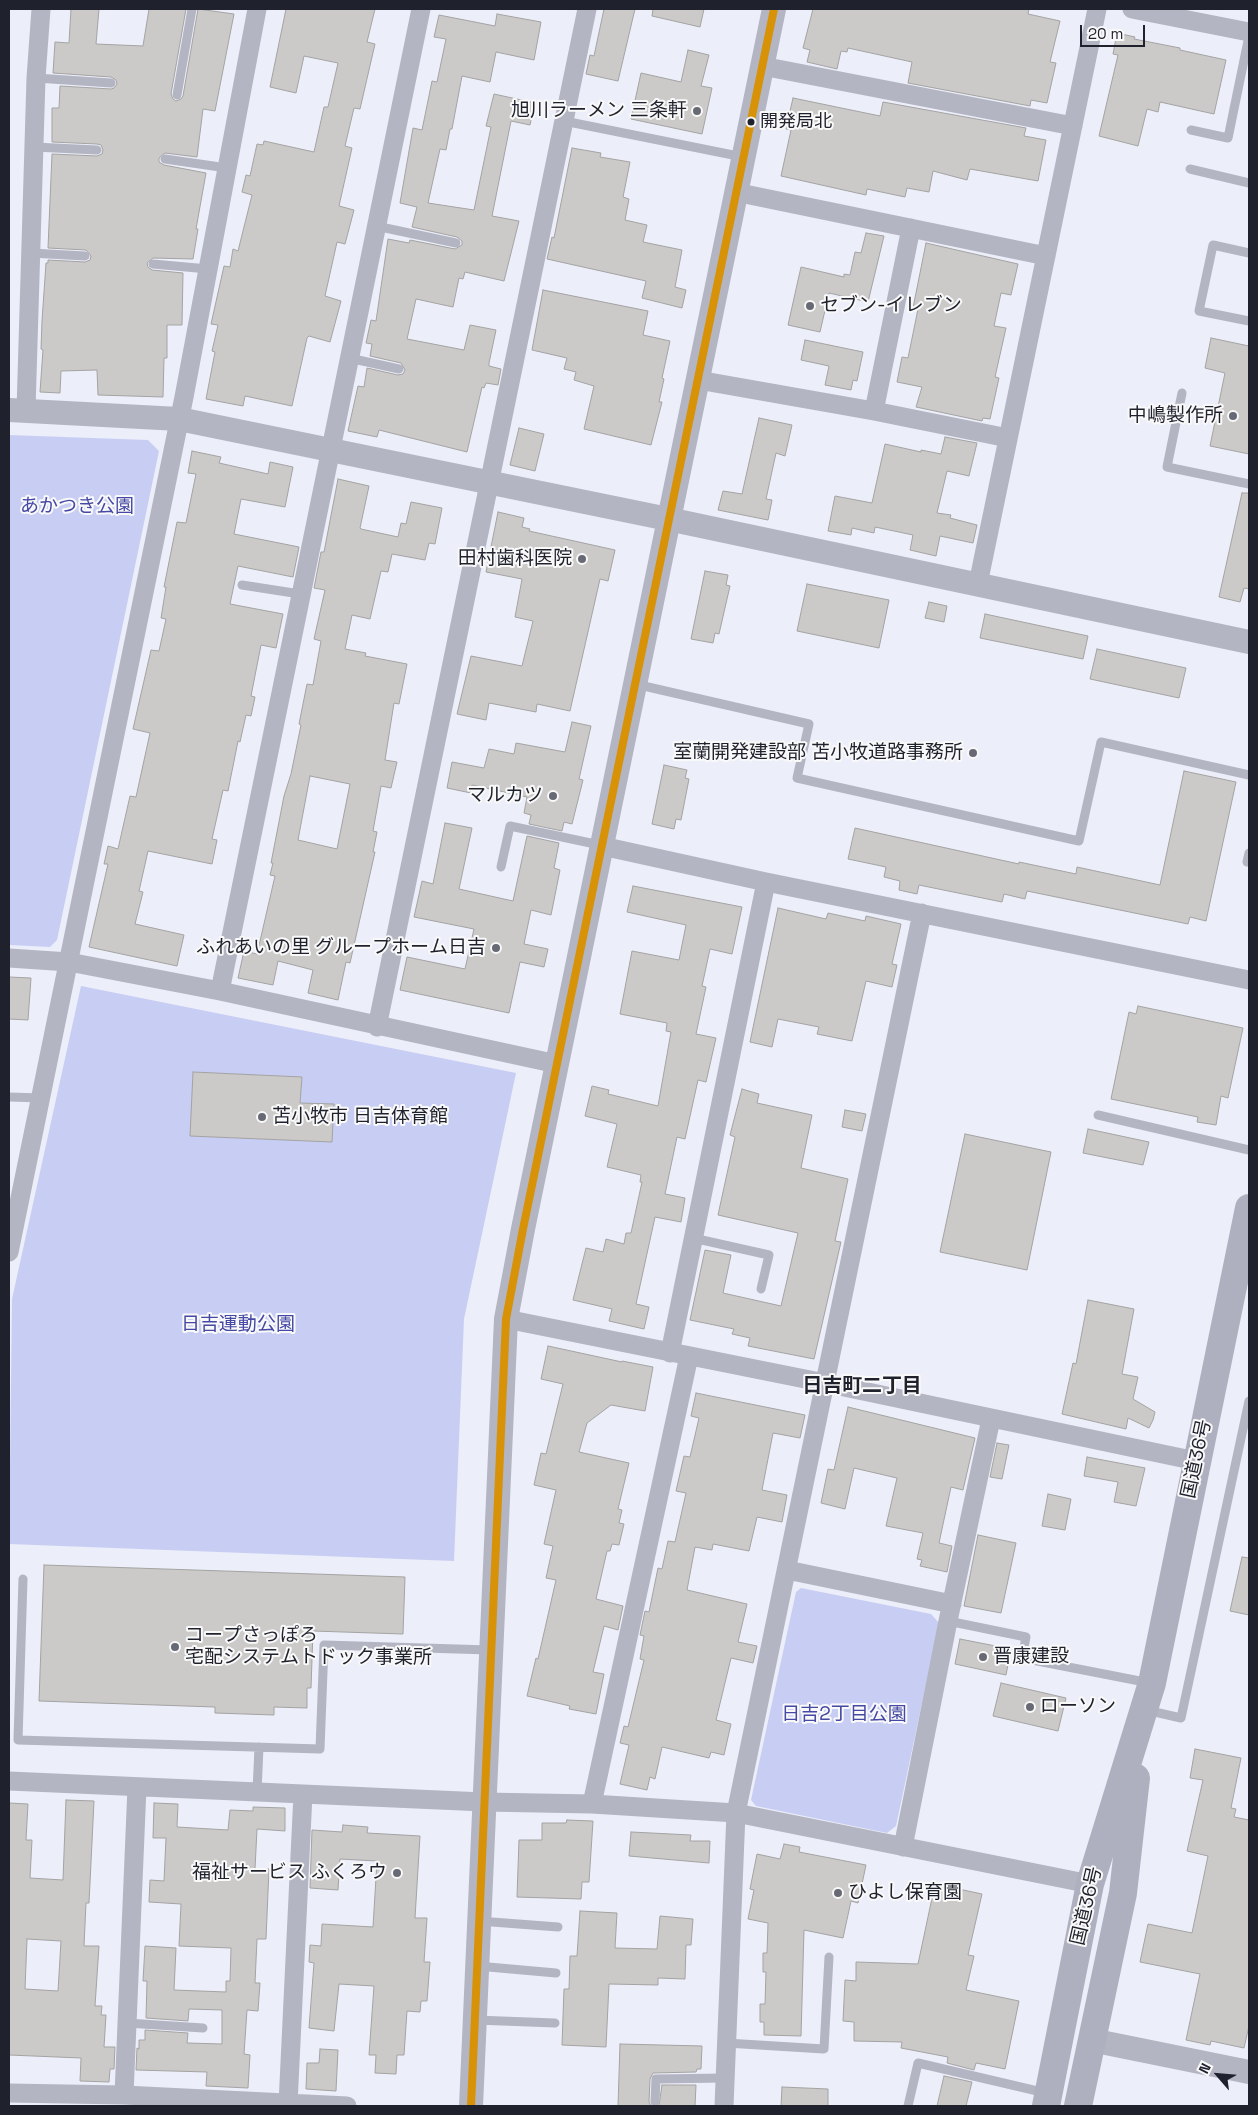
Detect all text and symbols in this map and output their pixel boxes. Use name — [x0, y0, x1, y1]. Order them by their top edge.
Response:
scale bar — [1083, 15, 1148, 47]
text: 20 m — [1088, 24, 1123, 43]
place label: 旭川ラーメン 三条軒 — [511, 100, 687, 122]
marker: 旭川ラーメン 三条軒 — [691, 105, 703, 117]
place label: 開発局北 — [760, 111, 832, 133]
marker: 開発局北 — [746, 117, 756, 127]
place label: セブン-イレブン — [820, 295, 962, 317]
marker: セブン-イレブン — [804, 300, 816, 312]
place label: 中嶋製作所 — [1128, 405, 1223, 427]
marker: 中嶋製作所 — [1227, 410, 1239, 422]
park label: あかつき公園 — [20, 496, 134, 518]
place label: 田村歯科医院 — [458, 548, 572, 570]
marker: 田村歯科医院 — [576, 553, 588, 565]
place label: 室蘭開発建設部 苫小牧道路事務所 — [673, 742, 963, 764]
marker: 室蘭開発建設部 苫小牧道路事務所 — [967, 747, 979, 759]
place label: マルカツ — [467, 785, 543, 807]
marker: マルカツ — [547, 790, 559, 802]
place label: ふれあいの里 グループホーム日吉 — [196, 937, 486, 959]
marker: ふれあいの里 グループホーム日吉 — [490, 942, 502, 954]
place label: 苫小牧市 日吉体育館 — [272, 1106, 448, 1128]
marker: 苫小牧市 日吉体育館 — [256, 1111, 268, 1123]
park label: 日吉運動公園 — [181, 1314, 295, 1336]
district label: 日吉町二丁目 — [802, 1375, 922, 1399]
street label: 国道36号 — [1178, 1417, 1216, 1501]
place label: コープさっぽろ 宅配システムトドック事業所 — [185, 1625, 432, 1669]
marker: コープさっぽろ 宅配システムトドック事業所 — [169, 1641, 181, 1653]
place label: 晋康建設 — [993, 1646, 1069, 1668]
marker: 晋康建設 — [977, 1651, 989, 1663]
place label: ローソン — [1040, 1696, 1116, 1718]
marker: ローソン — [1024, 1701, 1036, 1713]
park label: 日吉2丁目公園 — [781, 1704, 907, 1726]
place label: 福祉サービス ふくろウ — [192, 1862, 387, 1884]
street label: 国道36号 — [1067, 1864, 1107, 1948]
marker: 福祉サービス ふくろウ — [391, 1867, 403, 1879]
place label: ひよし保育園 — [848, 1882, 962, 1904]
marker: ひよし保育園 — [832, 1887, 844, 1899]
north arrow — [1193, 2050, 1243, 2100]
text: N — [1194, 2060, 1215, 2076]

